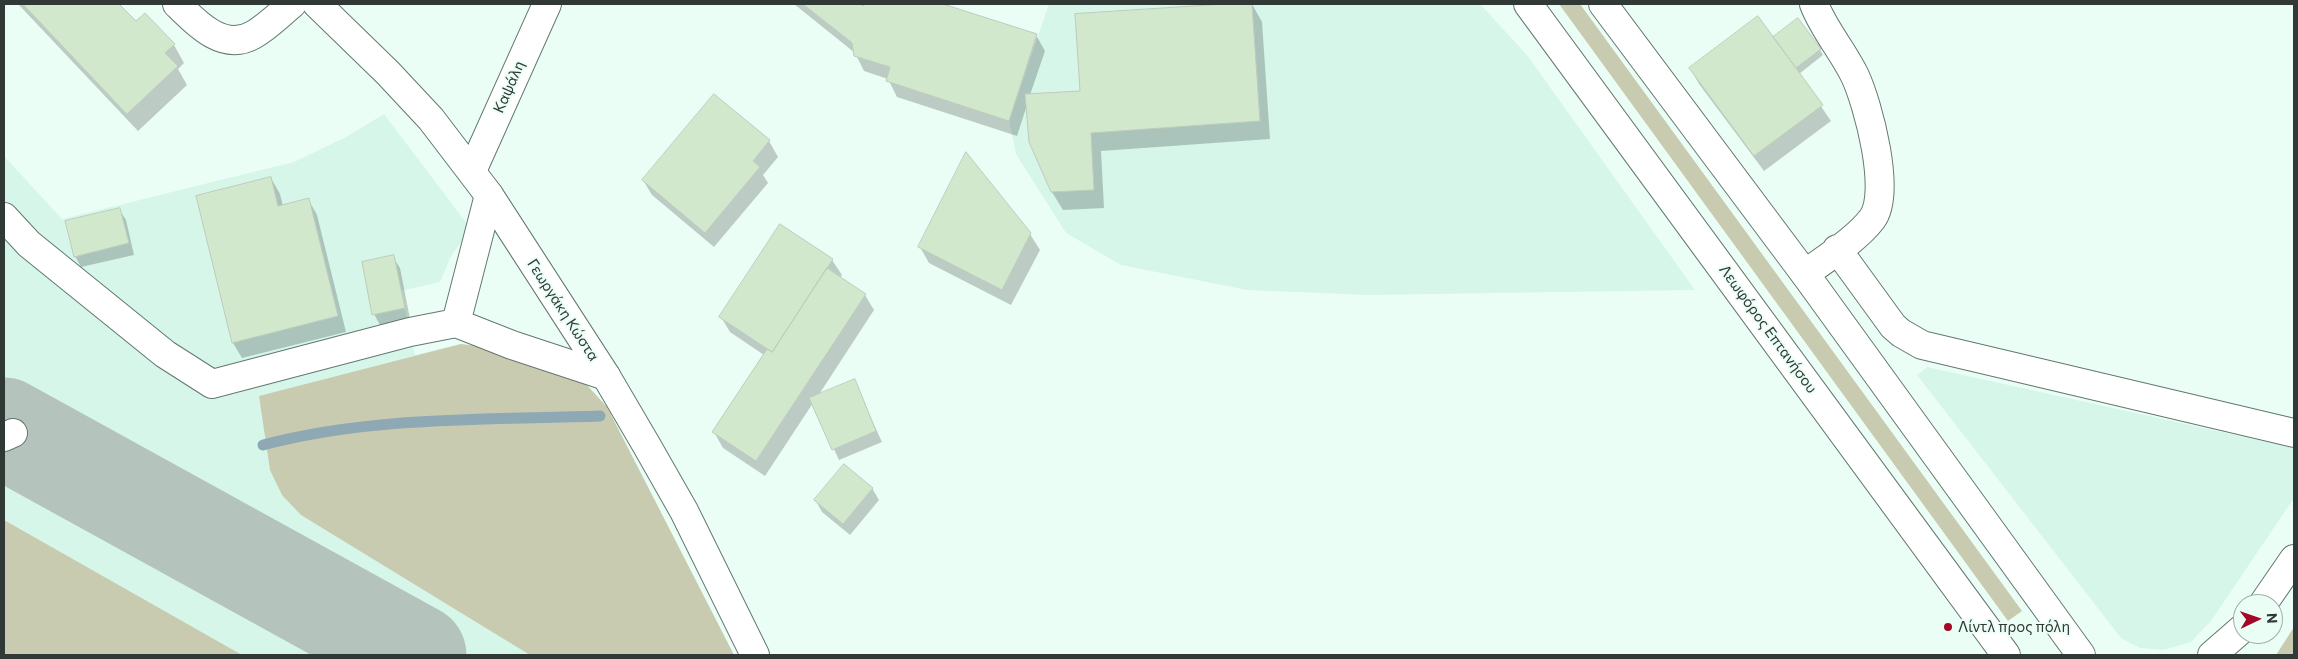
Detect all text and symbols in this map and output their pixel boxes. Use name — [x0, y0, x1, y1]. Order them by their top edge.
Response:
street label: Καψάλη — [490, 58, 528, 116]
street label: Γεωργάκη Κώστα — [523, 256, 603, 364]
street label: Λεωφόρος Επτανήσου — [1715, 261, 1821, 397]
north arrow — [2233, 594, 2283, 644]
text: N — [2264, 613, 2281, 624]
place label: Λίντλ προς πόλη — [1958, 618, 2070, 636]
marker: Λίντλ προς πόλη — [1942, 621, 1954, 633]

